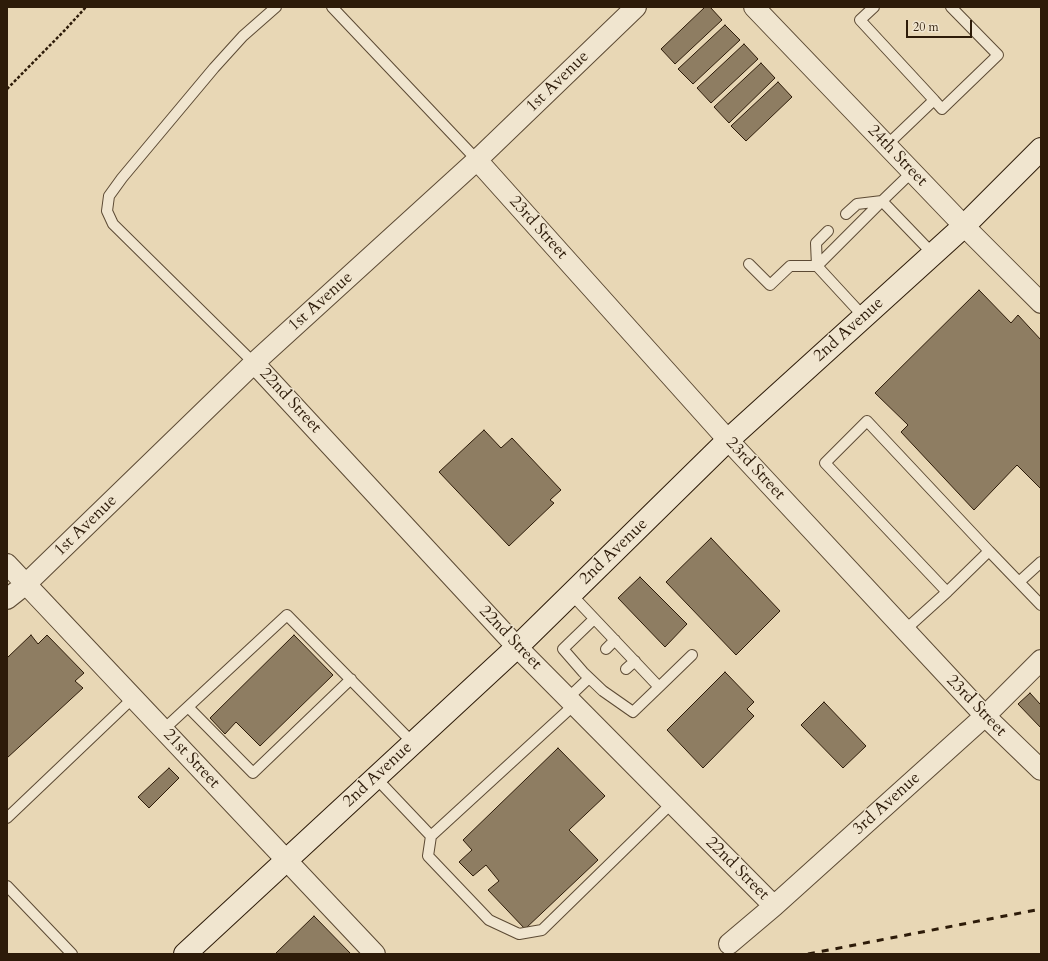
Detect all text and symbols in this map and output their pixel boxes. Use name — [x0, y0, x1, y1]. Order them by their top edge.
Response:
scale bar — [908, 12, 974, 38]
text: 20 m — [913, 19, 939, 35]
street label: 1st Avenue — [522, 47, 594, 117]
street label: 24th Street — [863, 121, 931, 191]
street label: 23rd Street — [504, 192, 572, 264]
street label: 1st Avenue — [285, 268, 357, 336]
street label: 2nd Avenue — [810, 293, 888, 367]
street label: 22nd Street — [255, 364, 325, 438]
street label: 23rd Street — [721, 433, 789, 505]
street label: 1st Avenue — [50, 491, 122, 561]
street label: 2nd Avenue — [576, 514, 652, 590]
street label: 22nd Street — [474, 602, 546, 674]
street label: 23rd Street — [942, 671, 1010, 741]
street label: 21st Street — [158, 725, 224, 793]
street label: 2nd Avenue — [339, 738, 417, 812]
street label: 3rd Avenue — [849, 768, 925, 840]
street label: 22nd Street — [701, 833, 773, 905]

